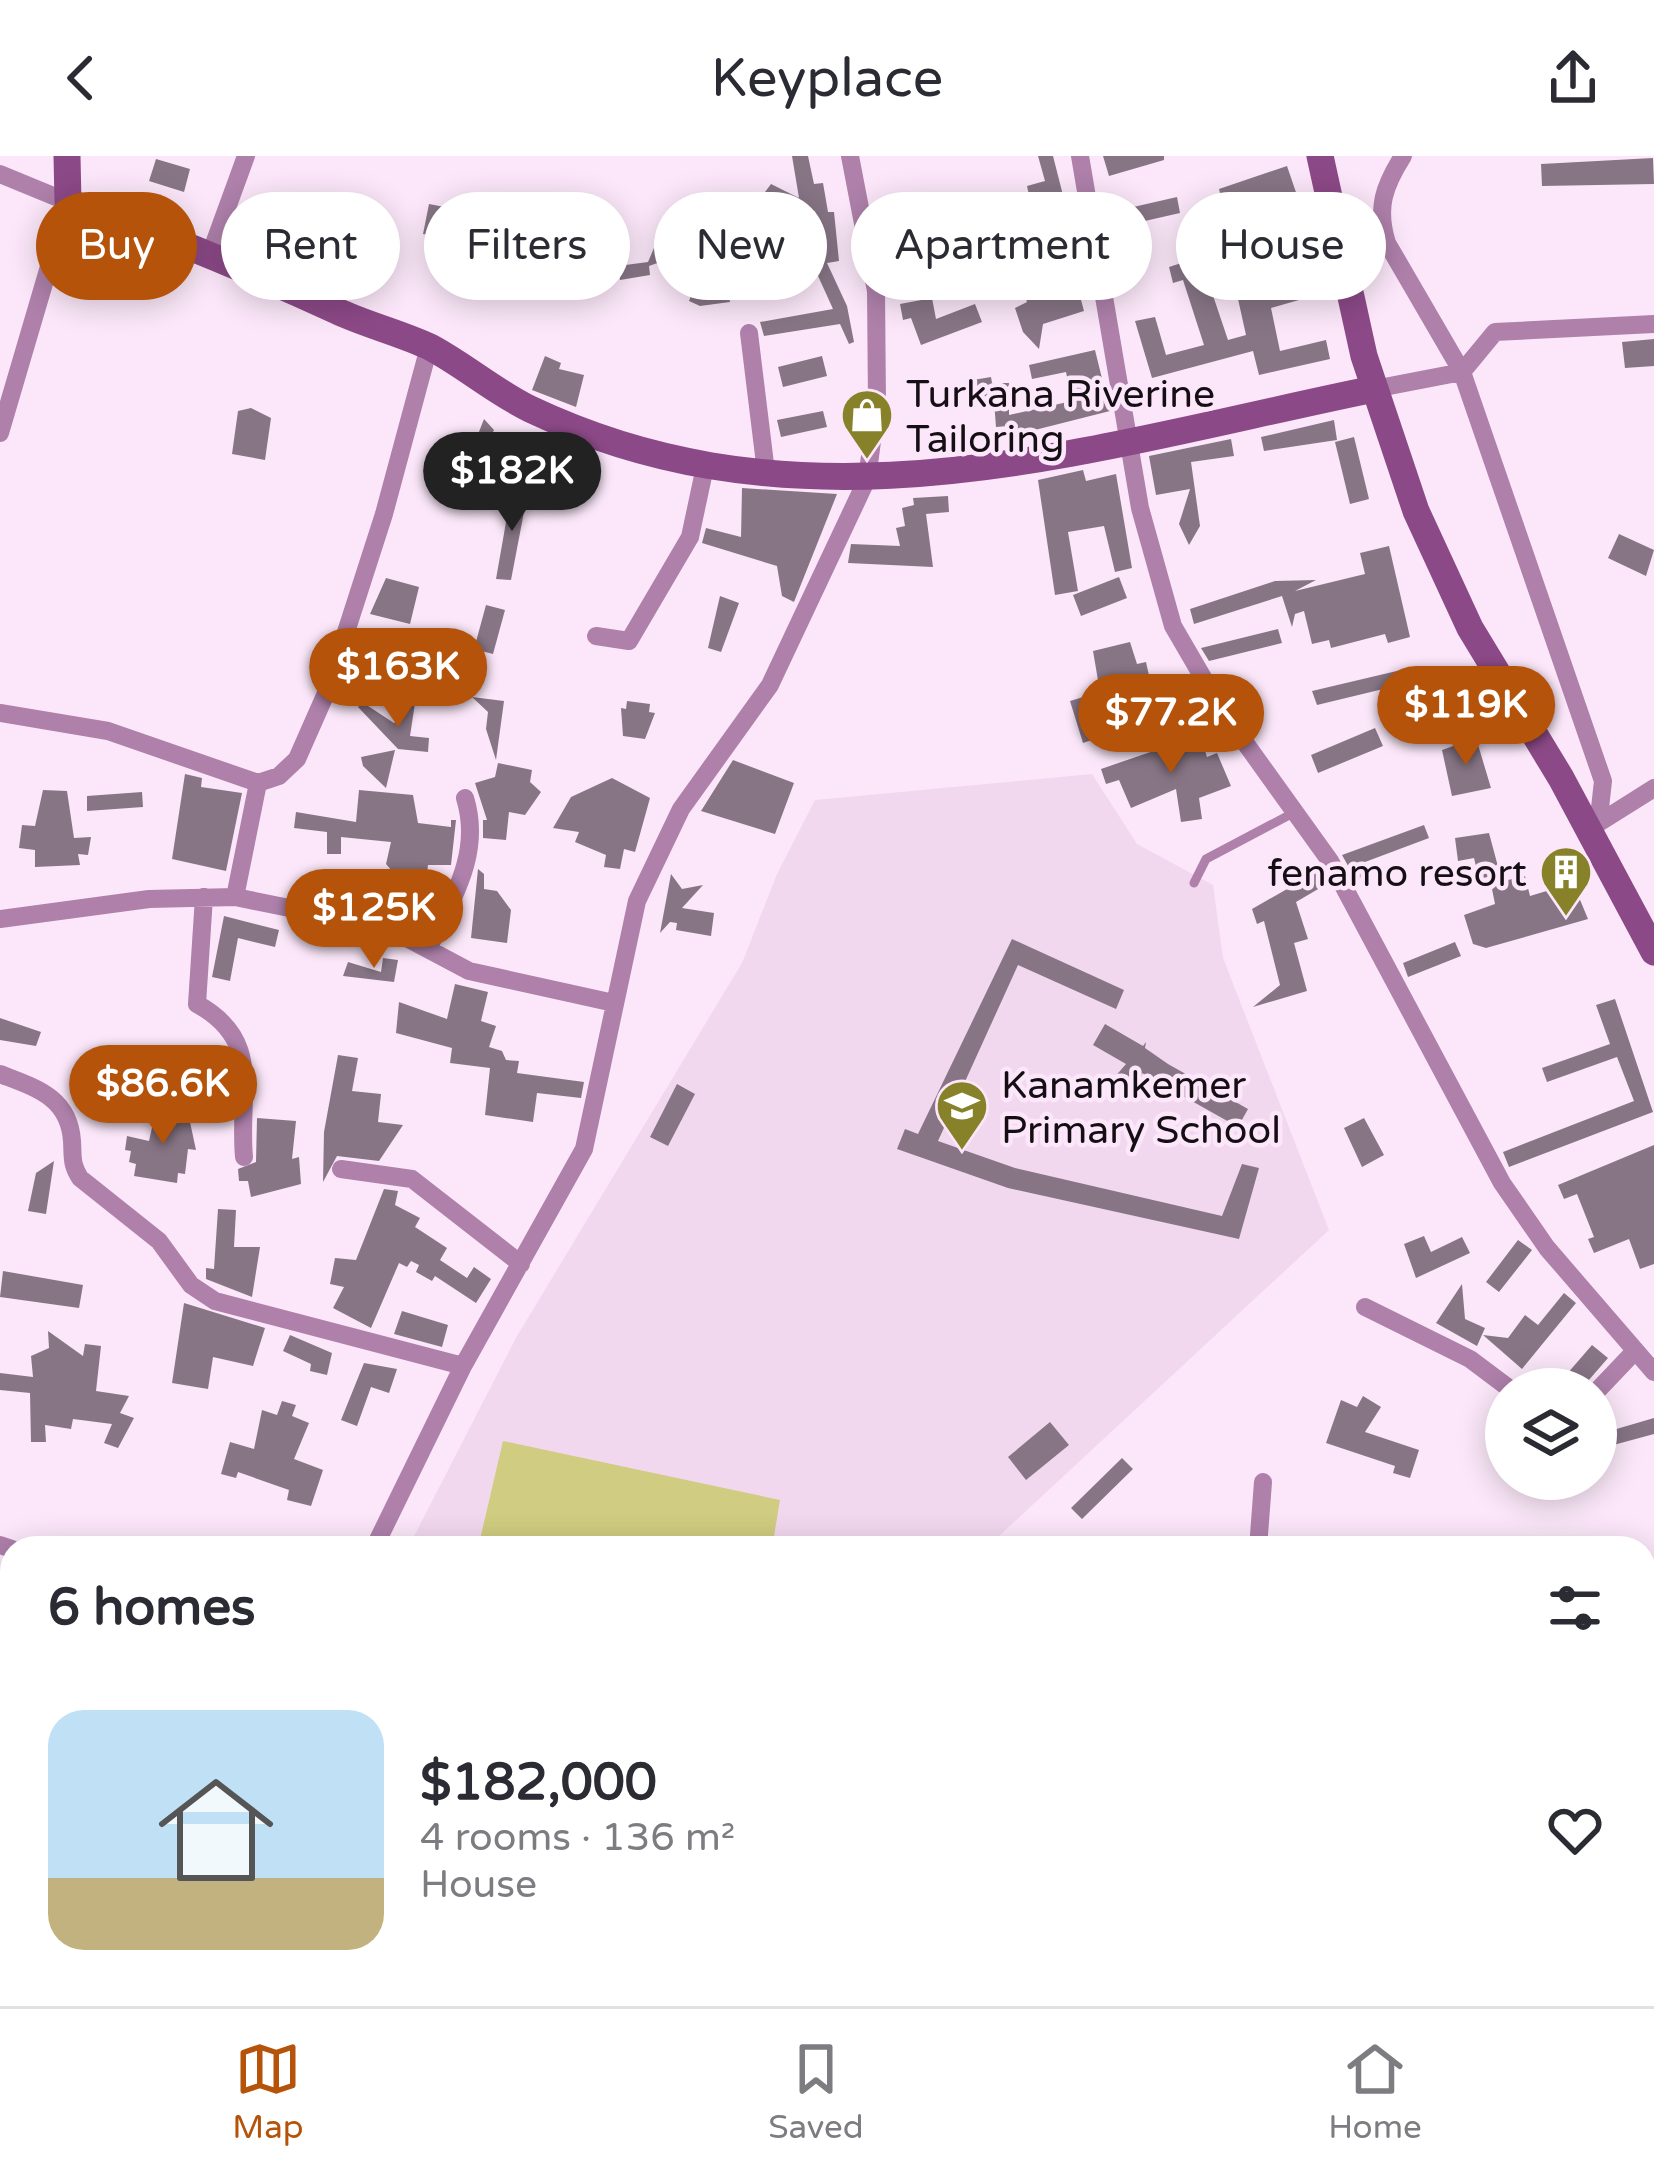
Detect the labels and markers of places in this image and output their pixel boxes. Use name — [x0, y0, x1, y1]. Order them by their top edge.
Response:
place label: Turkana Riverine Tailoring — [906, 371, 1215, 463]
shop icon: Turkana Riverine Tailoring — [839, 387, 895, 461]
pin: $182K — [428, 432, 596, 534]
pin: $163K — [314, 628, 482, 730]
pin: $119K — [1382, 666, 1550, 768]
pin: $77.2K — [1073, 674, 1269, 776]
building icon: fenamo resort — [1538, 844, 1594, 918]
place label: fenamo resort — [1267, 850, 1527, 897]
pin: $125K — [290, 869, 458, 971]
pin: $86.6K — [65, 1045, 261, 1147]
place label: Kanamkemer Primary School — [1001, 1062, 1281, 1154]
school or university icon: Kanamkemer Primary School — [934, 1078, 990, 1152]

